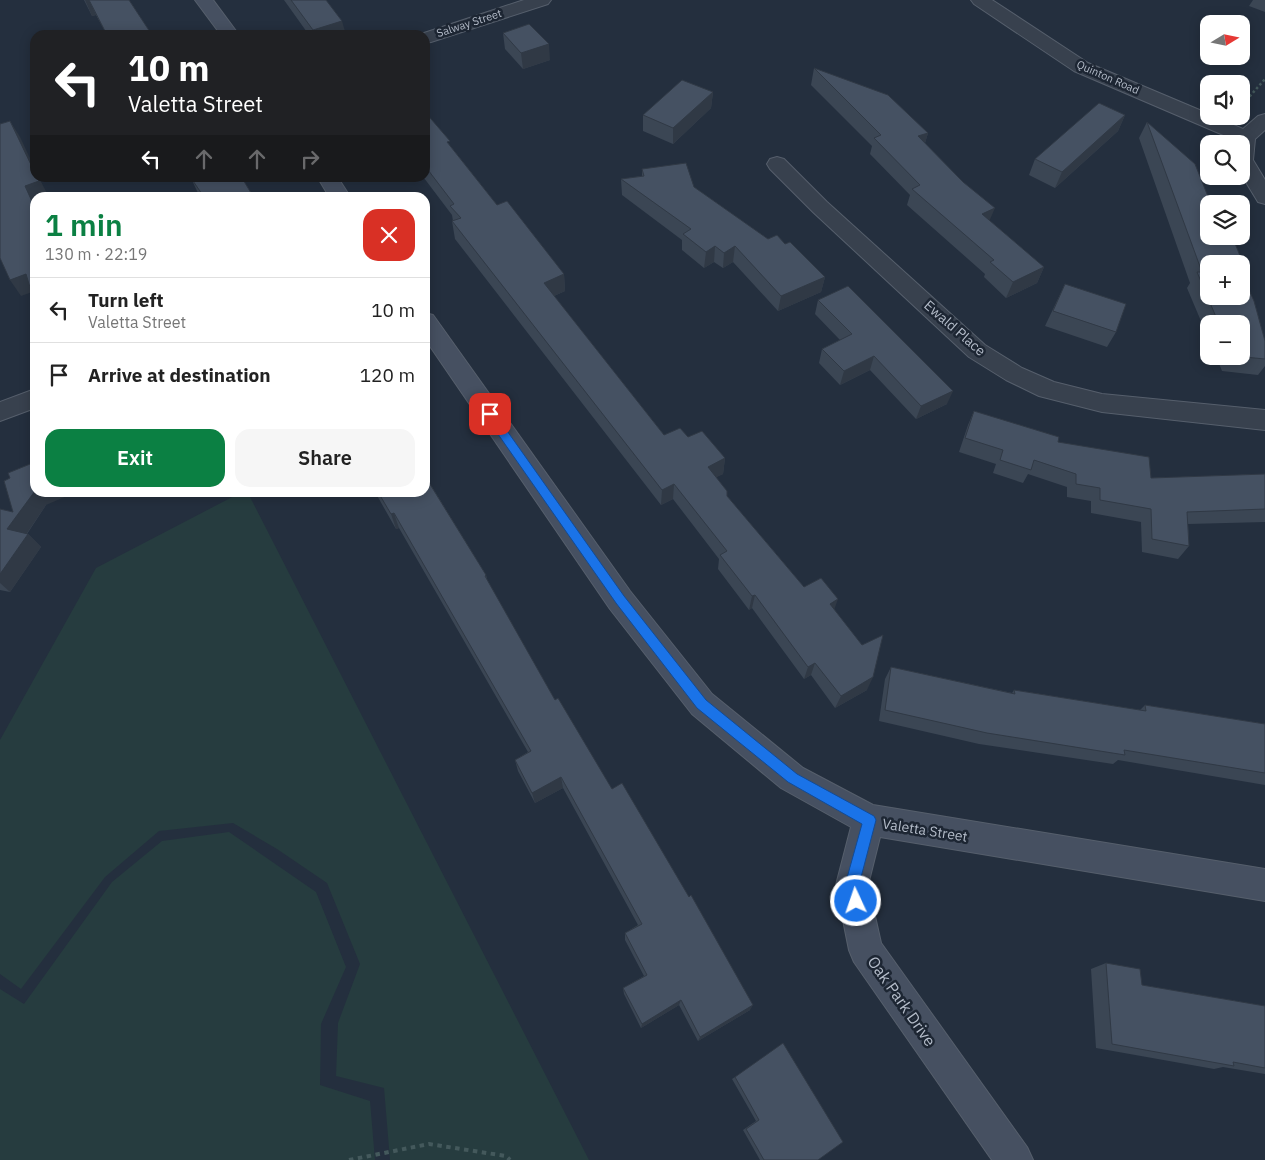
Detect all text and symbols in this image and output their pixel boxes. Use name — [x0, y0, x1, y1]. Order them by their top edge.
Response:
street label: Salway Street — [435, 6, 503, 40]
north arrow — [1200, 15, 1250, 65]
map controls — [1200, 15, 1250, 365]
text: 10 m — [128, 45, 210, 91]
icon: left — [45, 50, 110, 115]
street label: Quinton Road — [1074, 57, 1142, 97]
button: sound — [1200, 75, 1250, 125]
text: Valetta Street — [128, 89, 263, 118]
button: search — [1200, 135, 1250, 185]
icon: left — [137, 145, 165, 173]
icon: ahead — [190, 145, 218, 173]
icon: ahead — [243, 145, 271, 173]
icon: right — [296, 145, 324, 173]
button: layers — [1200, 195, 1250, 245]
text: 1 min — [45, 205, 123, 244]
button: close — [363, 209, 415, 261]
text: 130 m · 22:19 — [45, 244, 147, 264]
button: + — [1200, 255, 1250, 305]
text: Turn left — [88, 288, 164, 312]
icon: left — [45, 296, 73, 324]
street label: Ewald Place — [920, 296, 990, 360]
text: 10 m — [371, 298, 415, 322]
text: Valetta Street — [88, 312, 186, 332]
button: − — [1200, 315, 1250, 365]
icon: arrive — [45, 361, 73, 389]
text: Arrive at destination — [88, 363, 271, 387]
text: 120 m — [360, 363, 415, 387]
pin — [469, 393, 511, 435]
icon: arrive — [476, 400, 504, 428]
button: Exit — [45, 429, 225, 487]
button: Share — [235, 429, 415, 487]
street label: Valetta Street — [881, 814, 969, 846]
position arrow — [829, 874, 881, 926]
street label: Oak Park Drive — [864, 952, 941, 1050]

